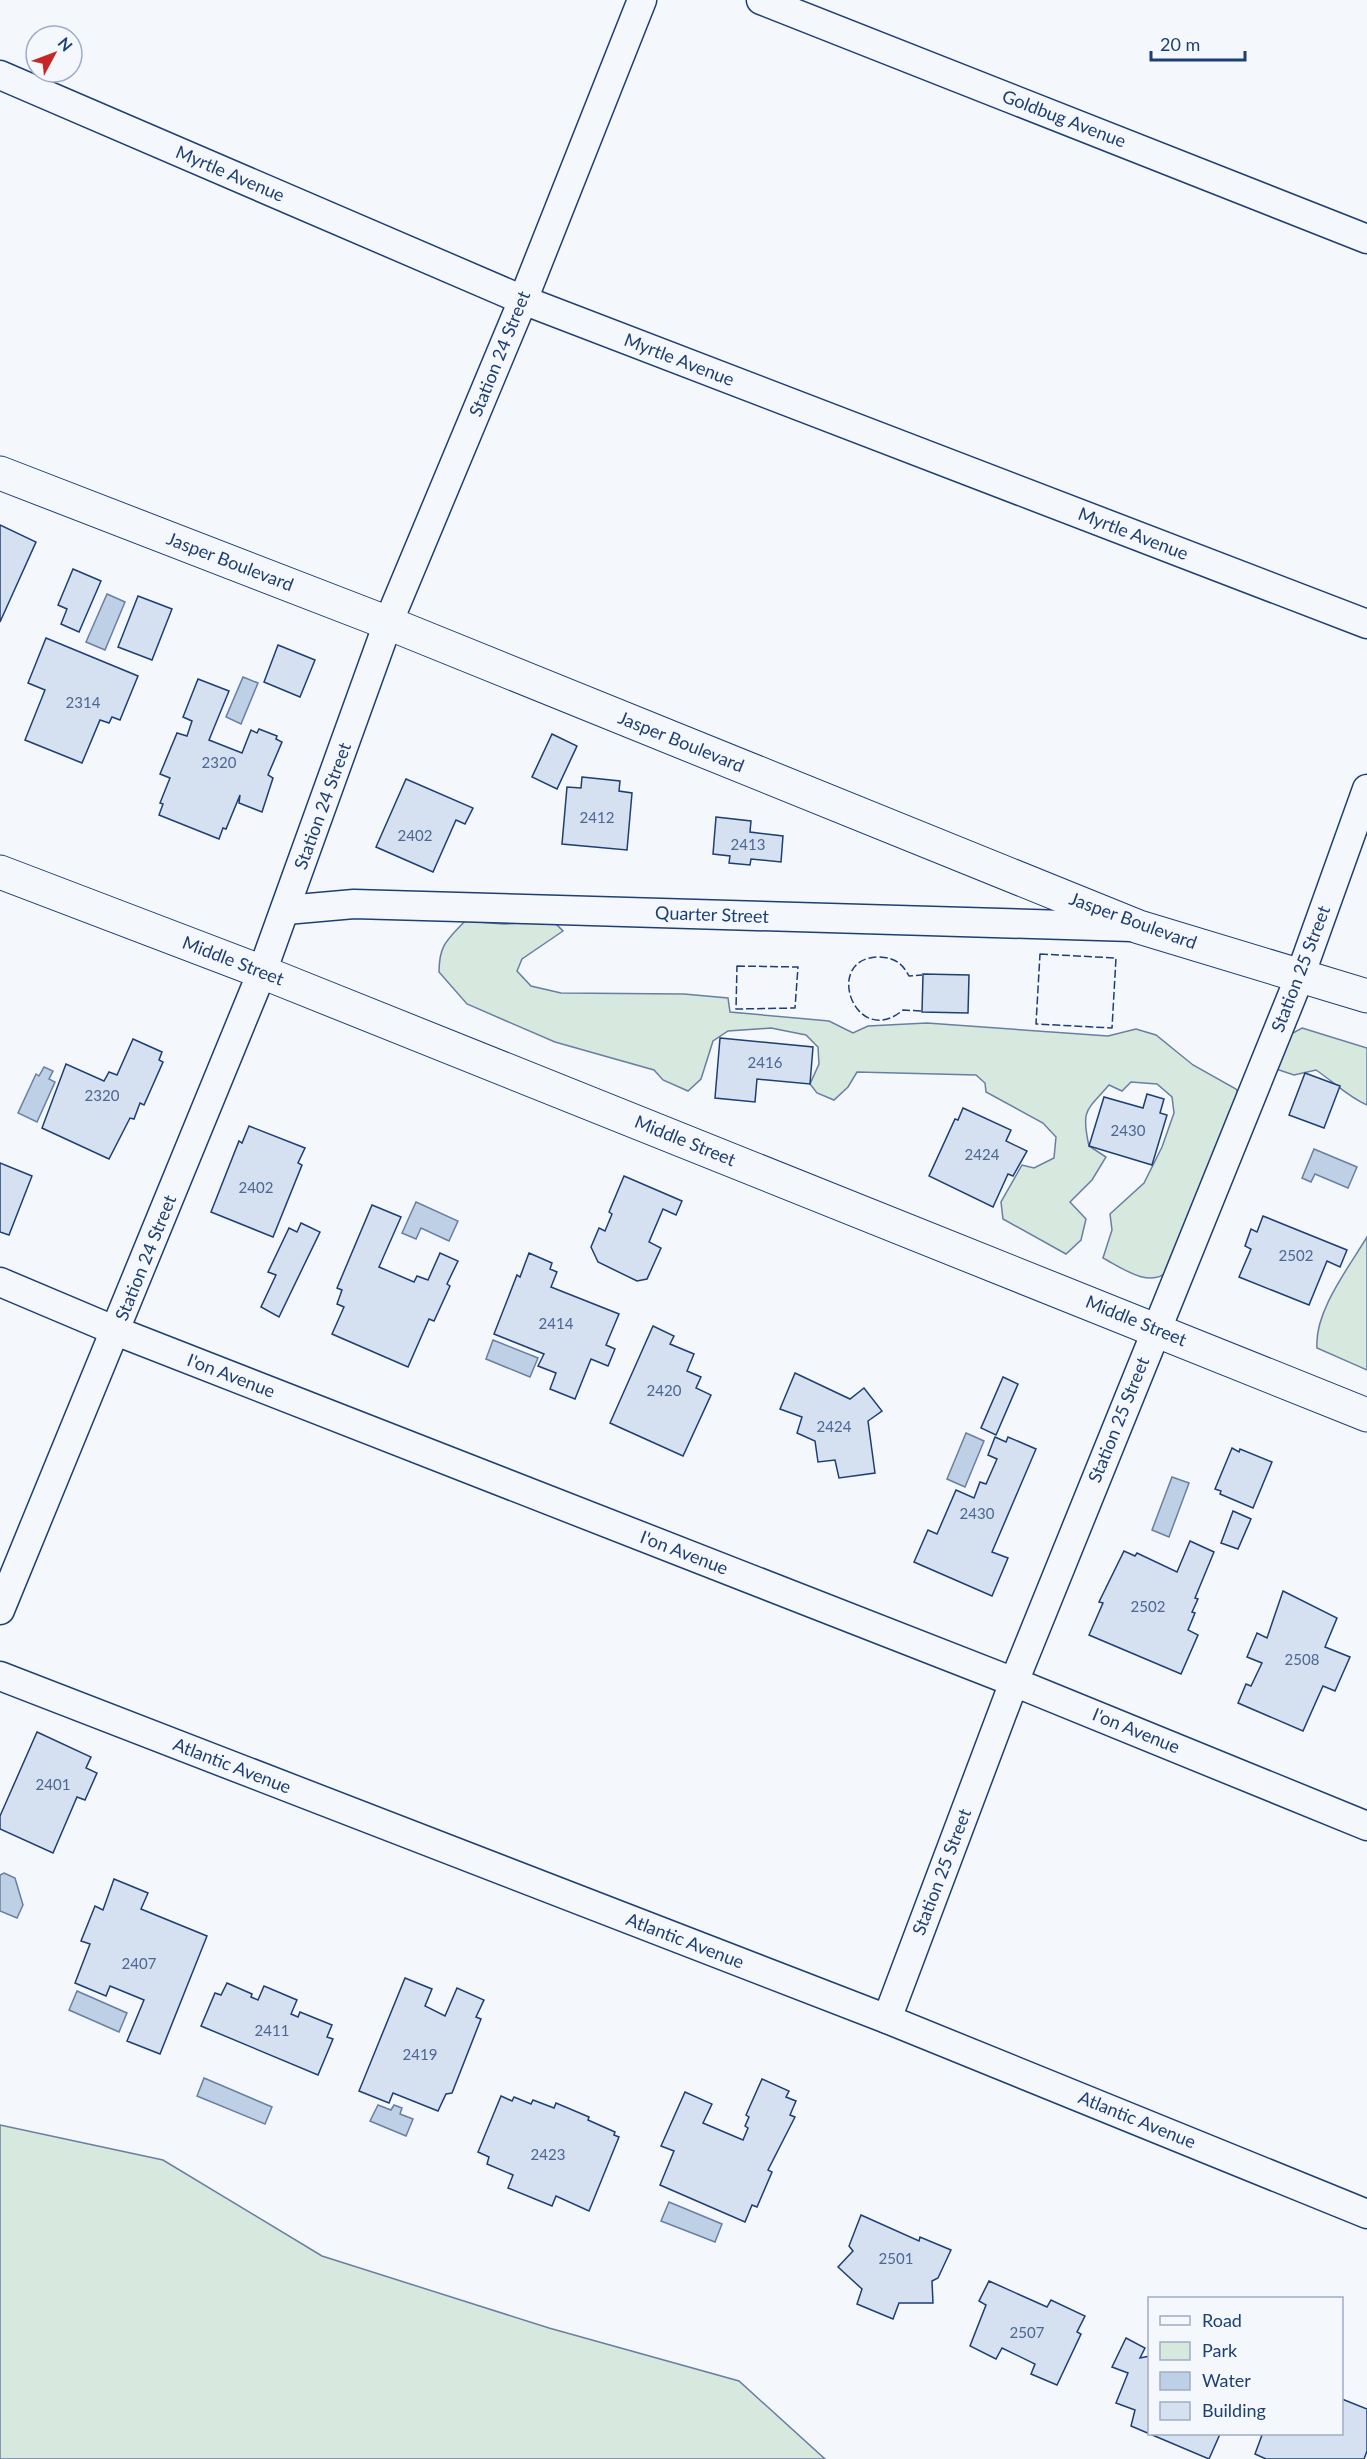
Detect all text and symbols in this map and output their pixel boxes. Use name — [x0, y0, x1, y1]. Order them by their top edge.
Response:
north arrow — [24, 24, 84, 84]
scale bar — [1151, 24, 1246, 62]
text: N — [54, 33, 77, 55]
text: 20 m — [1160, 33, 1200, 55]
street label: Goldbug Avenue — [999, 84, 1129, 152]
street label: Myrtle Avenue — [173, 140, 288, 206]
street label: Station 24 Street — [464, 287, 534, 420]
street label: Myrtle Avenue — [621, 328, 738, 390]
street label: Myrtle Avenue — [1075, 502, 1192, 564]
street label: Jasper Boulevard — [164, 527, 297, 595]
house number: 2314 — [66, 693, 101, 711]
street label: Jasper Boulevard — [615, 706, 748, 776]
street label: Station 24 Street — [289, 739, 355, 872]
house number: 2320 — [202, 753, 237, 771]
house number: 2412 — [580, 808, 614, 826]
house number: 2402 — [398, 826, 432, 844]
house number: 2413 — [731, 835, 765, 853]
street label: Jasper Boulevard — [1067, 887, 1200, 953]
street label: Quarter Street — [655, 901, 770, 927]
street label: Station 25 Street — [1266, 902, 1334, 1035]
street label: Middle Street — [180, 931, 288, 990]
house number: 2416 — [748, 1053, 783, 1071]
house number: 2320 — [85, 1086, 120, 1104]
street label: Middle Street — [632, 1110, 740, 1170]
house number: 2430 — [1111, 1121, 1146, 1139]
house number: 2424 — [965, 1145, 1000, 1163]
house number: 2402 — [239, 1178, 273, 1196]
street label: Station 24 Street — [110, 1191, 180, 1324]
house number: 2502 — [1279, 1246, 1313, 1264]
street label: Middle Street — [1083, 1290, 1191, 1350]
house number: 2414 — [539, 1314, 574, 1332]
street label: I'on Avenue — [184, 1348, 278, 1402]
street label: Station 25 Street — [1083, 1353, 1153, 1486]
house number: 2420 — [647, 1381, 682, 1399]
house number: 2424 — [817, 1417, 852, 1435]
house number: 2430 — [960, 1504, 995, 1522]
street label: I'on Avenue — [637, 1525, 731, 1579]
house number: 2502 — [1131, 1597, 1165, 1615]
house number: 2508 — [1285, 1650, 1319, 1668]
street label: I'on Avenue — [1090, 1703, 1183, 1758]
street label: Atlantic Avenue — [170, 1732, 294, 1798]
house number: 2401 — [36, 1775, 70, 1793]
street label: Station 25 Street — [907, 1805, 975, 1938]
street label: Atlantic Avenue — [623, 1907, 747, 1973]
house number: 2407 — [122, 1954, 157, 1972]
house number: 2411 — [255, 2021, 289, 2039]
house number: 2419 — [403, 2045, 437, 2063]
street label: Atlantic Avenue — [1076, 2086, 1199, 2153]
house number: 2423 — [531, 2145, 565, 2163]
house number: 2501 — [879, 2249, 913, 2267]
legend — [1148, 2297, 1343, 2435]
text: Road — [1202, 2309, 1242, 2331]
house number: 2507 — [1010, 2323, 1045, 2341]
text: Park — [1202, 2339, 1238, 2361]
text: Water — [1202, 2369, 1251, 2391]
text: Building — [1202, 2399, 1266, 2421]

